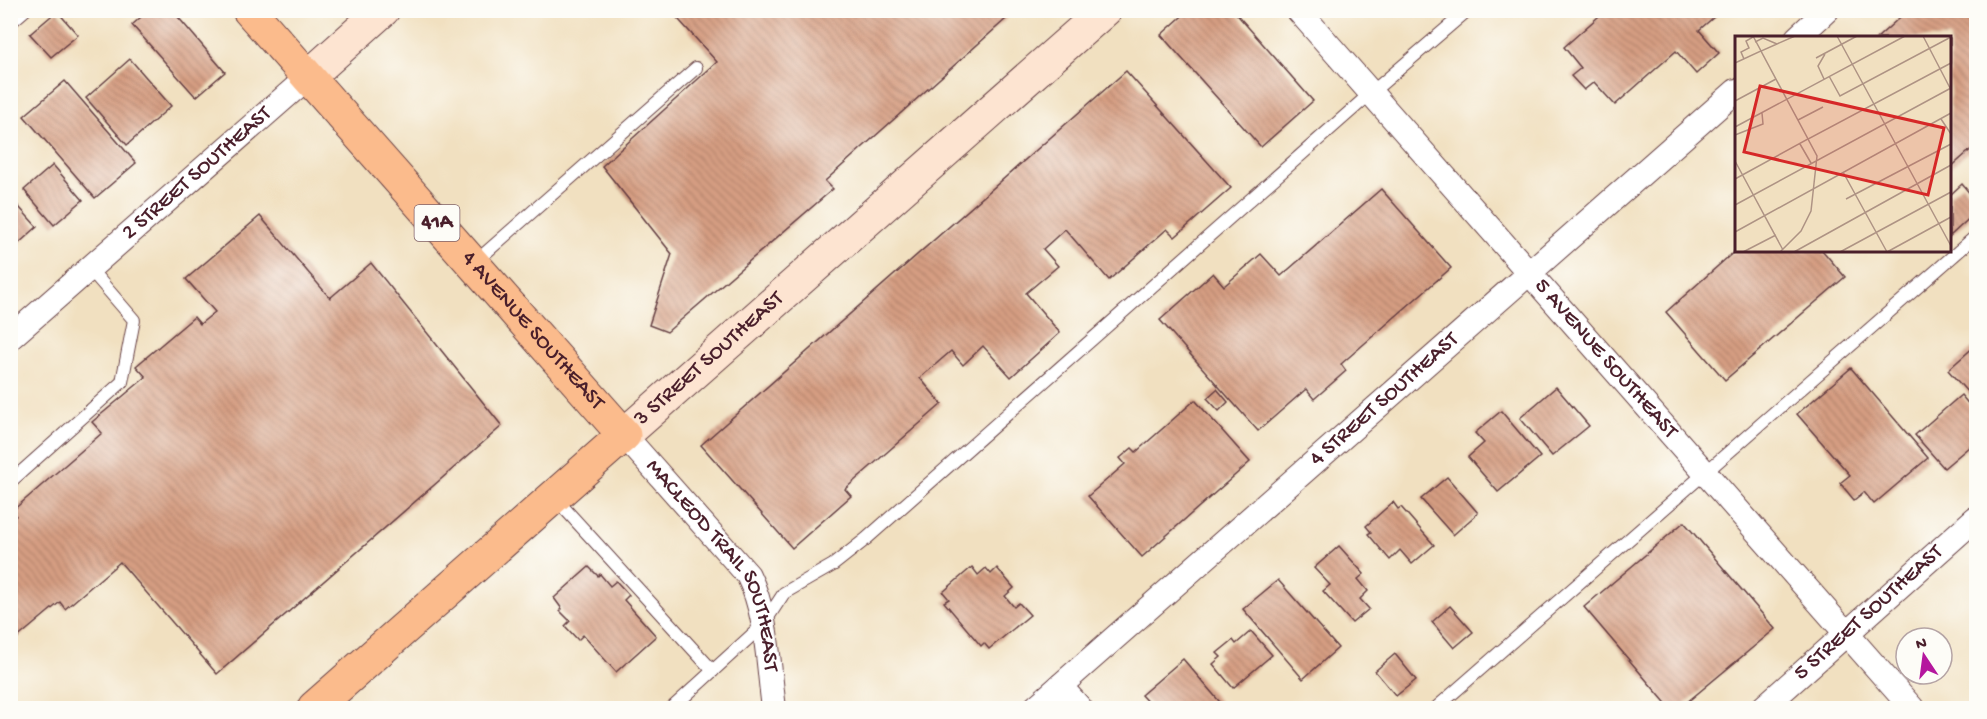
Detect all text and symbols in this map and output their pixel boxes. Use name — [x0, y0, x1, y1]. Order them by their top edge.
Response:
inset map — [1735, 36, 1951, 252]
street label: 2 STREET SOUTHEAST — [117, 101, 278, 246]
road number: 41A — [414, 205, 460, 241]
street label: 4 AVENUE SOUTHEAST — [455, 246, 610, 417]
street label: 5 AVENUE SOUTHEAST — [1528, 274, 1683, 446]
street label: 3 STREET SOUTHEAST — [629, 286, 791, 433]
street label: 4 STREET SOUTHEAST — [1305, 327, 1466, 472]
street label: MACLEOD TRAIL SOUTHEAST — [639, 454, 783, 674]
street label: 5 STREET SOUTHEAST — [1789, 539, 1950, 687]
north arrow — [1894, 626, 1954, 686]
text: N — [1914, 634, 1929, 655]

